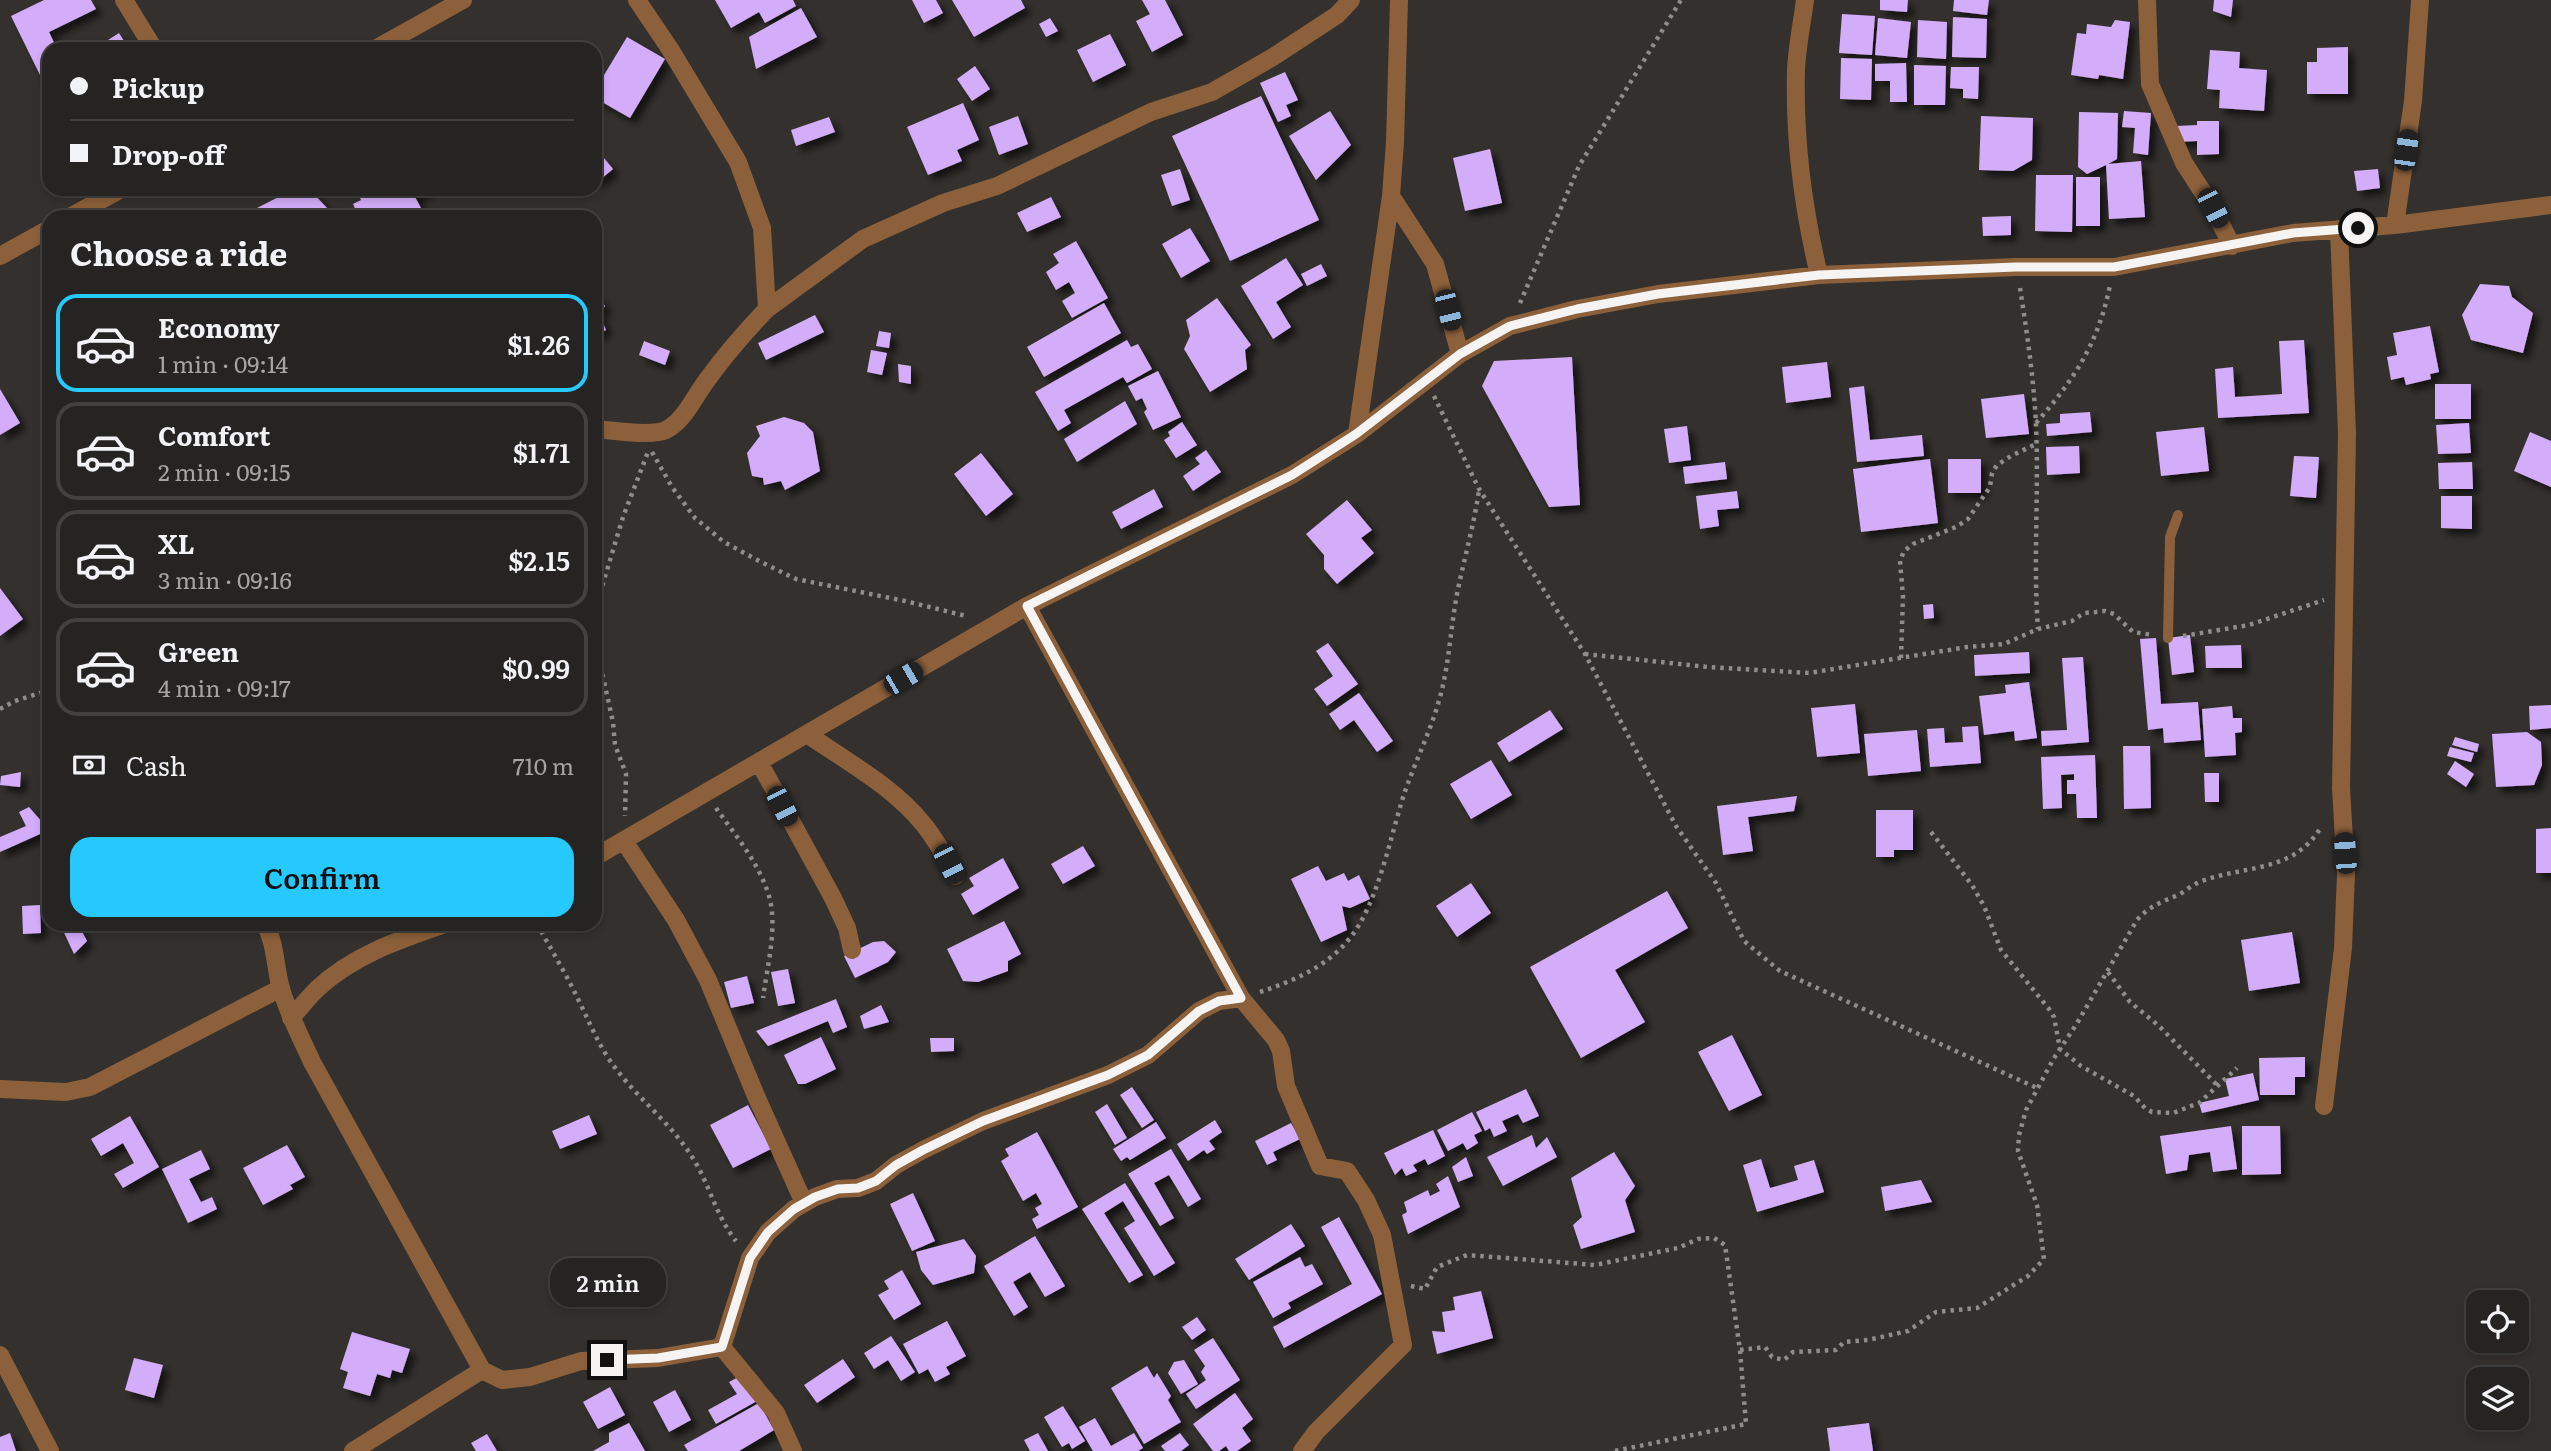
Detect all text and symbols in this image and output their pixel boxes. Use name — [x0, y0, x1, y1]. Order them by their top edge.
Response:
text: Pickup — [112, 67, 204, 106]
car — [2393, 128, 2420, 172]
text: Drop-off — [112, 134, 225, 173]
car — [2195, 185, 2232, 231]
route start — [2342, 212, 2374, 244]
text: Choose a ride — [70, 228, 287, 276]
car — [1433, 287, 1464, 333]
text: Economy — [158, 307, 280, 346]
icon: car — [74, 312, 137, 375]
text: $1.26 — [507, 324, 570, 363]
text: 1 min · 09:14 — [158, 346, 288, 380]
text: Comfort — [158, 415, 270, 454]
icon: car — [74, 420, 137, 483]
text: $1.71 — [513, 432, 570, 471]
text: 2 min · 09:15 — [158, 454, 290, 488]
text: XL — [158, 523, 195, 562]
icon: car — [74, 528, 137, 591]
text: $2.15 — [508, 540, 570, 579]
text: 3 min · 09:16 — [158, 562, 292, 596]
text: Green — [158, 631, 239, 670]
icon: car — [74, 636, 137, 699]
text: $0.99 — [502, 648, 570, 687]
car — [880, 658, 927, 698]
text: 4 min · 09:17 — [158, 670, 291, 704]
text: Cash — [126, 745, 187, 784]
icon: cash — [70, 746, 108, 784]
text: 710 m — [513, 748, 574, 782]
car — [764, 783, 801, 829]
car — [2334, 831, 2357, 875]
button: Confirm — [70, 837, 574, 917]
car — [931, 841, 968, 887]
callout: 2 min — [549, 1258, 665, 1308]
text: 2 min — [576, 1265, 640, 1299]
map controls — [2466, 1290, 2529, 1430]
button: locate — [2466, 1290, 2529, 1353]
route end — [591, 1344, 623, 1376]
button: layers — [2466, 1367, 2529, 1430]

